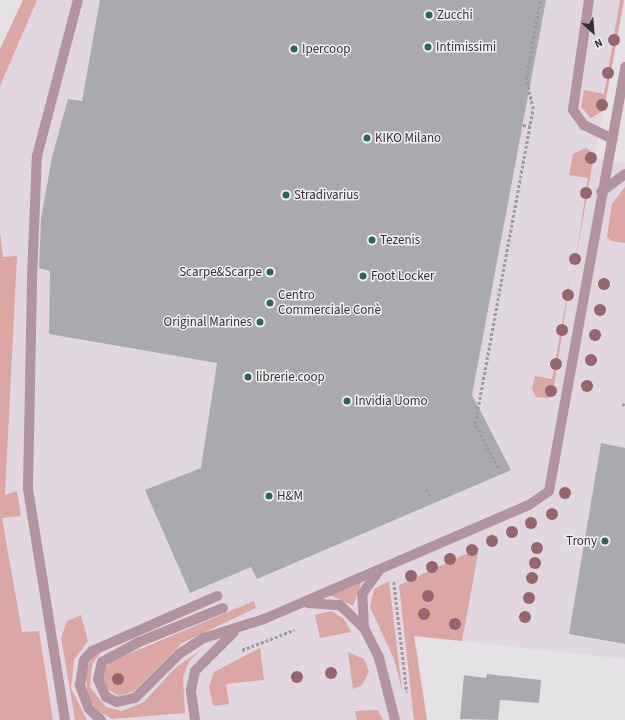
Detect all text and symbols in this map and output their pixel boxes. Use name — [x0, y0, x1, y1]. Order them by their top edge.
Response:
place label: Zucchi — [437, 7, 473, 23]
marker: Zucchi — [424, 10, 434, 20]
north arrow — [573, 12, 613, 52]
text: N — [592, 35, 605, 52]
place label: Intimissimi — [436, 39, 496, 55]
place label: Ipercoop — [302, 41, 350, 57]
marker: Intimissimi — [423, 42, 433, 52]
marker: Ipercoop — [289, 44, 299, 54]
place label: KIKO Milano — [375, 130, 441, 146]
marker: KIKO Milano — [362, 133, 372, 143]
place label: Stradivarius — [294, 187, 359, 203]
marker: Stradivarius — [281, 190, 291, 200]
place label: Tezenis — [380, 232, 420, 248]
marker: Tezenis — [367, 235, 377, 245]
place label: Scarpe&Scarpe — [179, 264, 262, 280]
marker: Scarpe&Scarpe — [265, 267, 275, 277]
place label: Foot Locker — [371, 268, 434, 284]
marker: Foot Locker — [358, 271, 368, 281]
place label: Centro Commerciale Conè — [278, 288, 381, 319]
marker: Centro Commerciale Conè — [265, 298, 275, 308]
place label: Original Marines — [164, 314, 252, 330]
marker: Original Marines — [255, 317, 265, 327]
place label: librerie.coop — [256, 369, 325, 385]
marker: librerie.coop — [243, 372, 253, 382]
place label: Invidia Uomo — [355, 393, 428, 409]
marker: Invidia Uomo — [342, 396, 352, 406]
place label: H&M — [277, 488, 303, 504]
marker: H&M — [264, 491, 274, 501]
place label: Trony — [566, 533, 597, 549]
marker: Trony — [600, 536, 610, 546]

